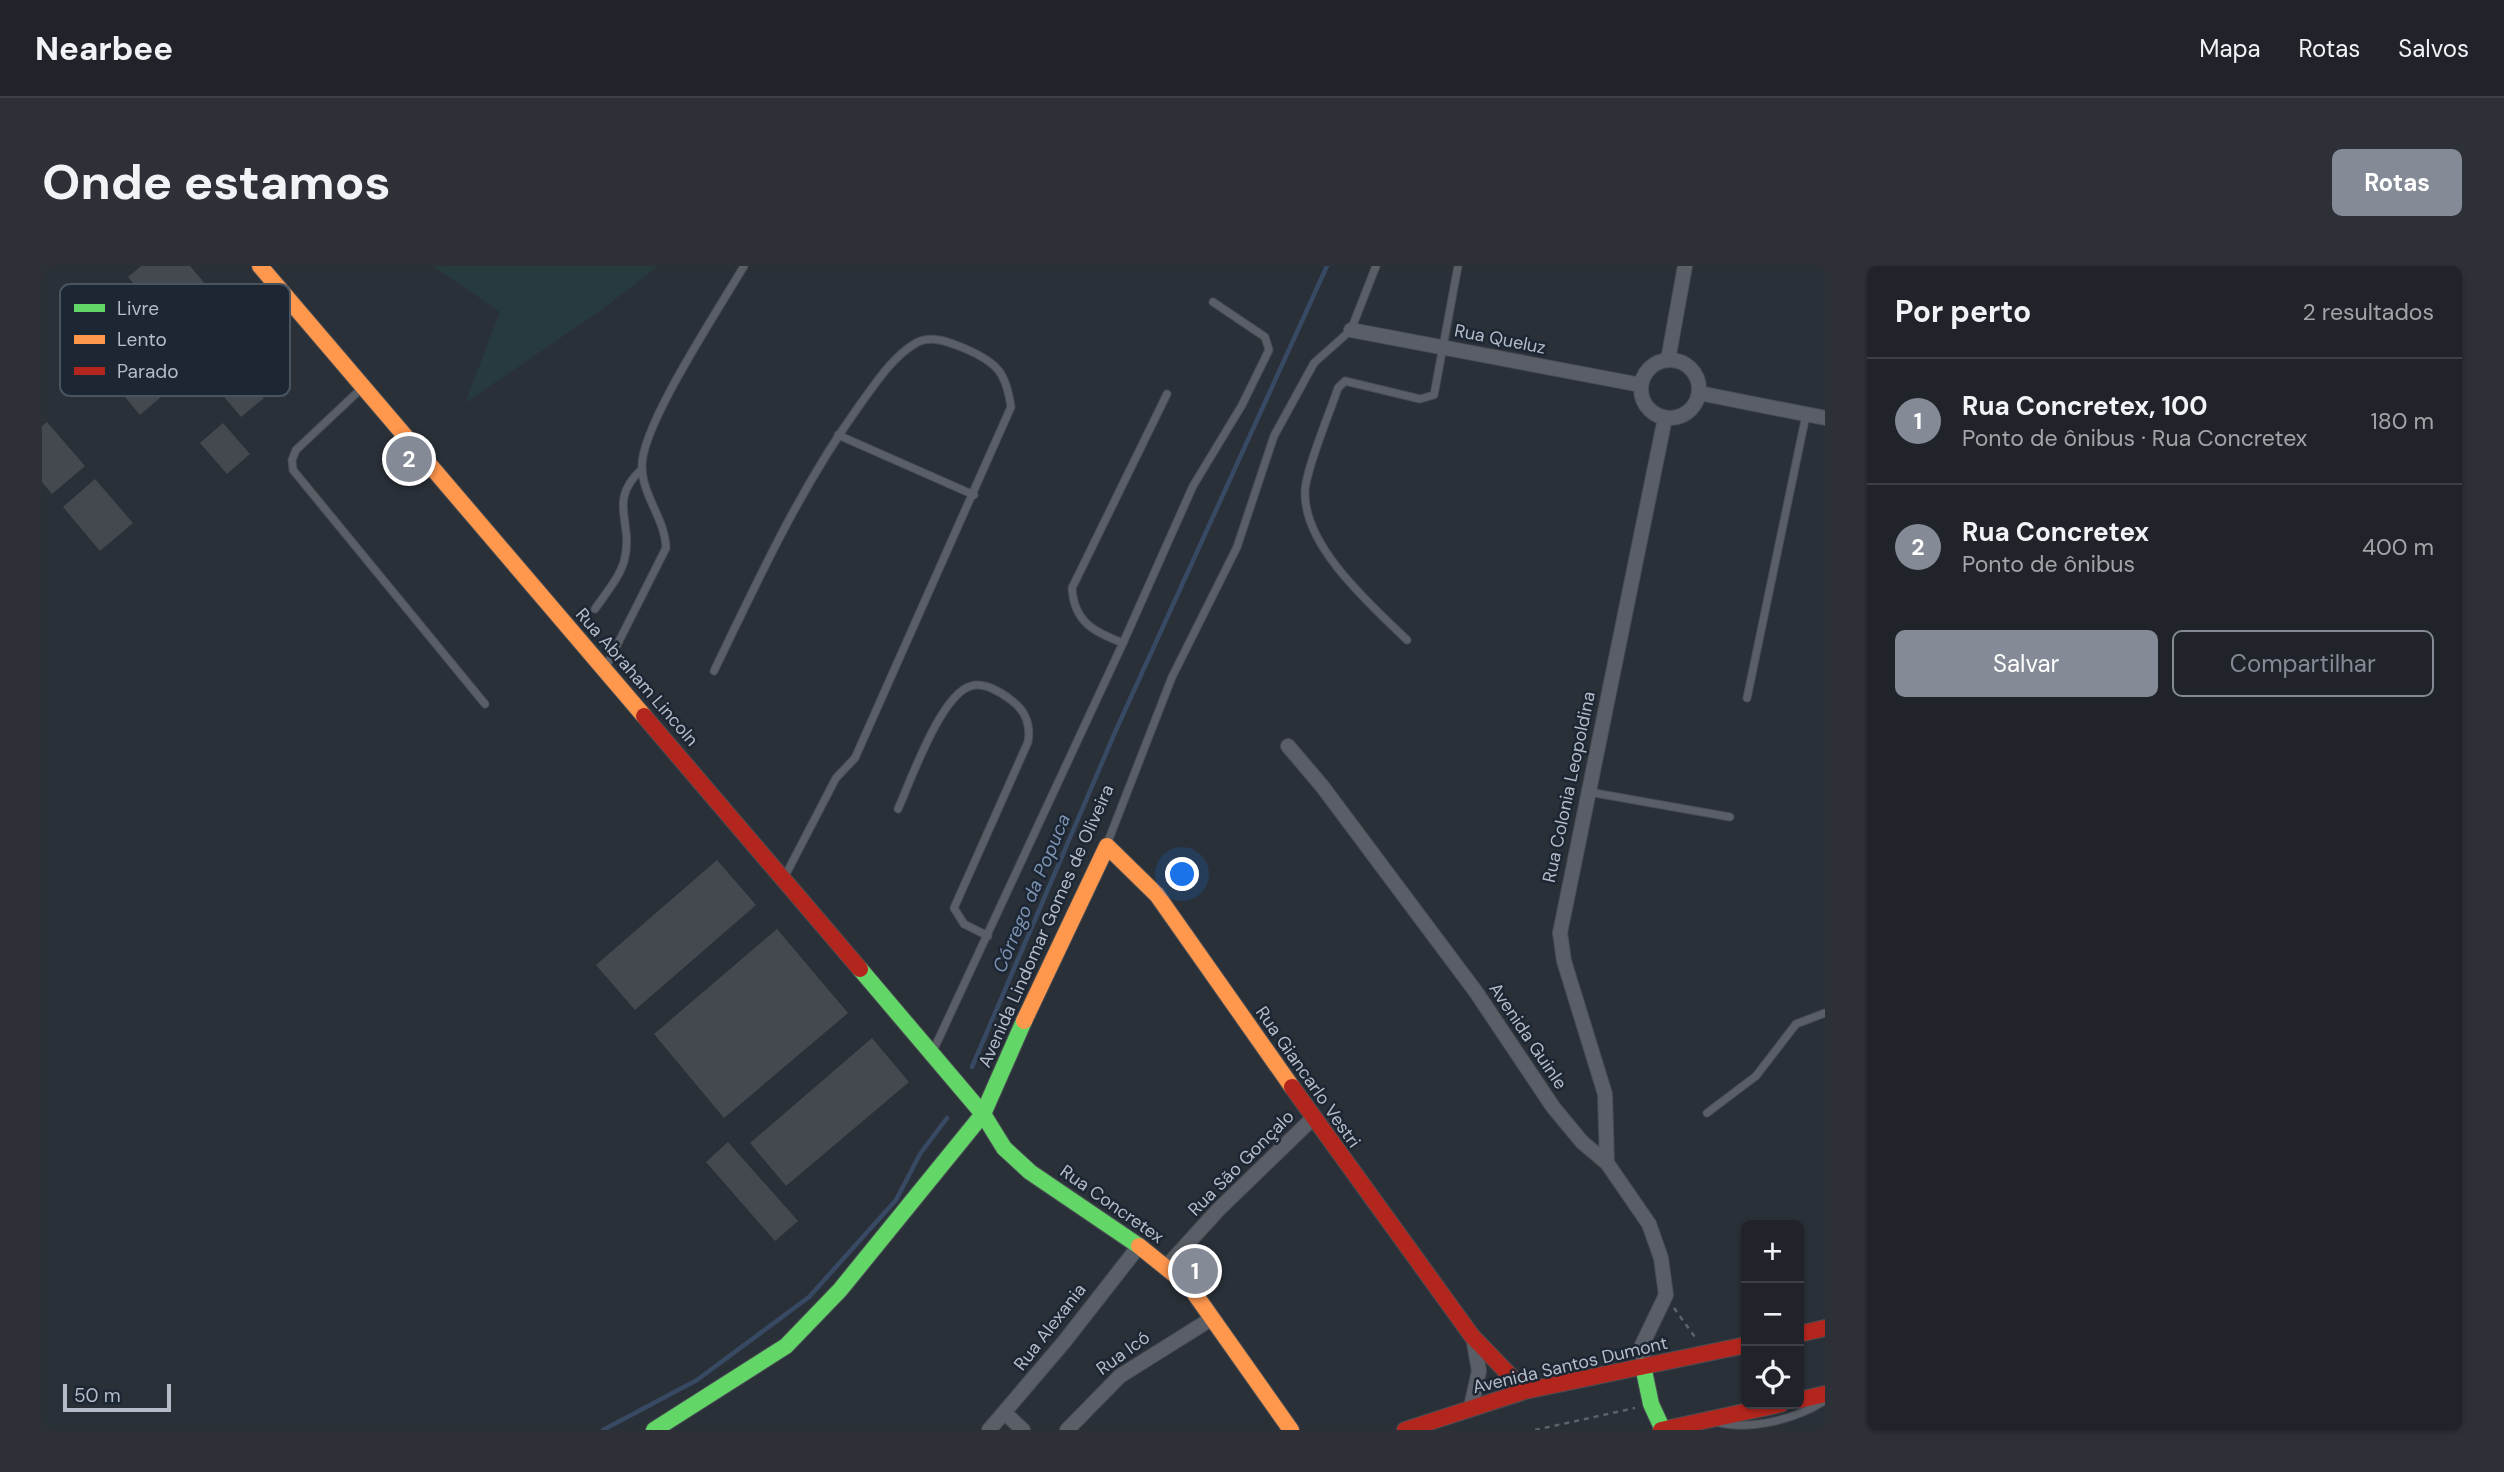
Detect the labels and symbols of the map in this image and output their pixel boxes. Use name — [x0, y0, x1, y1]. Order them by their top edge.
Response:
legend — [60, 284, 290, 396]
text: Livre — [117, 296, 159, 321]
street label: Rua Queluz — [1452, 318, 1548, 360]
text: Lento — [117, 327, 167, 352]
text: Parado — [117, 359, 178, 384]
pin: 2 — [386, 433, 432, 485]
street label: Rua Abraham Lincoln — [570, 603, 704, 751]
street label: Rua Colonia Leopoldina — [1537, 689, 1601, 885]
street label: Avenida Lindomar Gomes de Oliveira — [973, 781, 1119, 1071]
water label: Córrego da Popuca — [987, 810, 1076, 976]
your location — [1165, 857, 1199, 891]
street label: Avenida Guinle — [1483, 978, 1573, 1094]
street label: Rua Giancarlo Vestri — [1250, 1001, 1366, 1153]
street label: Rua São Gonçalo — [1183, 1105, 1299, 1221]
street label: Rua Concretex — [1055, 1159, 1169, 1249]
pin: 1 — [1172, 1245, 1218, 1297]
street label: Rua Alexania — [1008, 1278, 1092, 1376]
street label: Rua Icó — [1091, 1325, 1155, 1381]
street label: Avenida Santos Dumont — [1470, 1331, 1670, 1399]
scale bar — [63, 1381, 172, 1413]

